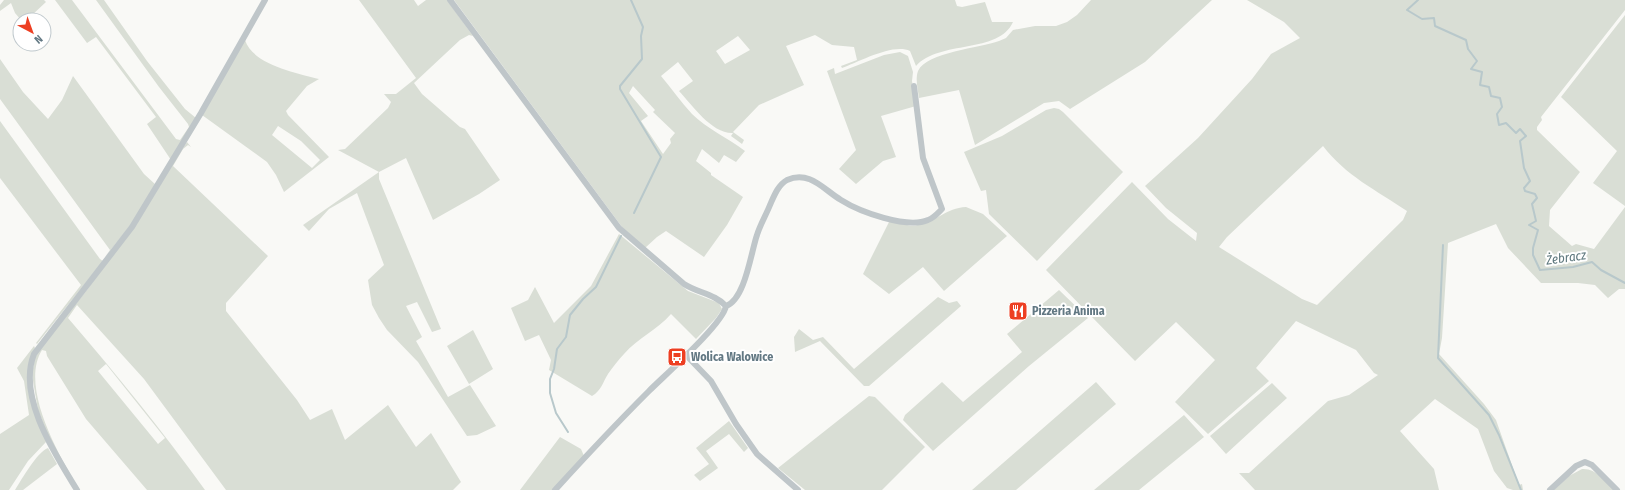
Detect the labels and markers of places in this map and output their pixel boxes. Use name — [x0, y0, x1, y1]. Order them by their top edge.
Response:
restaurant icon: Pizzeria Anima — [1007, 300, 1029, 322]
place label: Pizzeria Anima — [1032, 304, 1105, 318]
bus stop icon: Wolica Walowice — [666, 346, 688, 368]
place label: Wolica Walowice — [691, 350, 773, 364]

